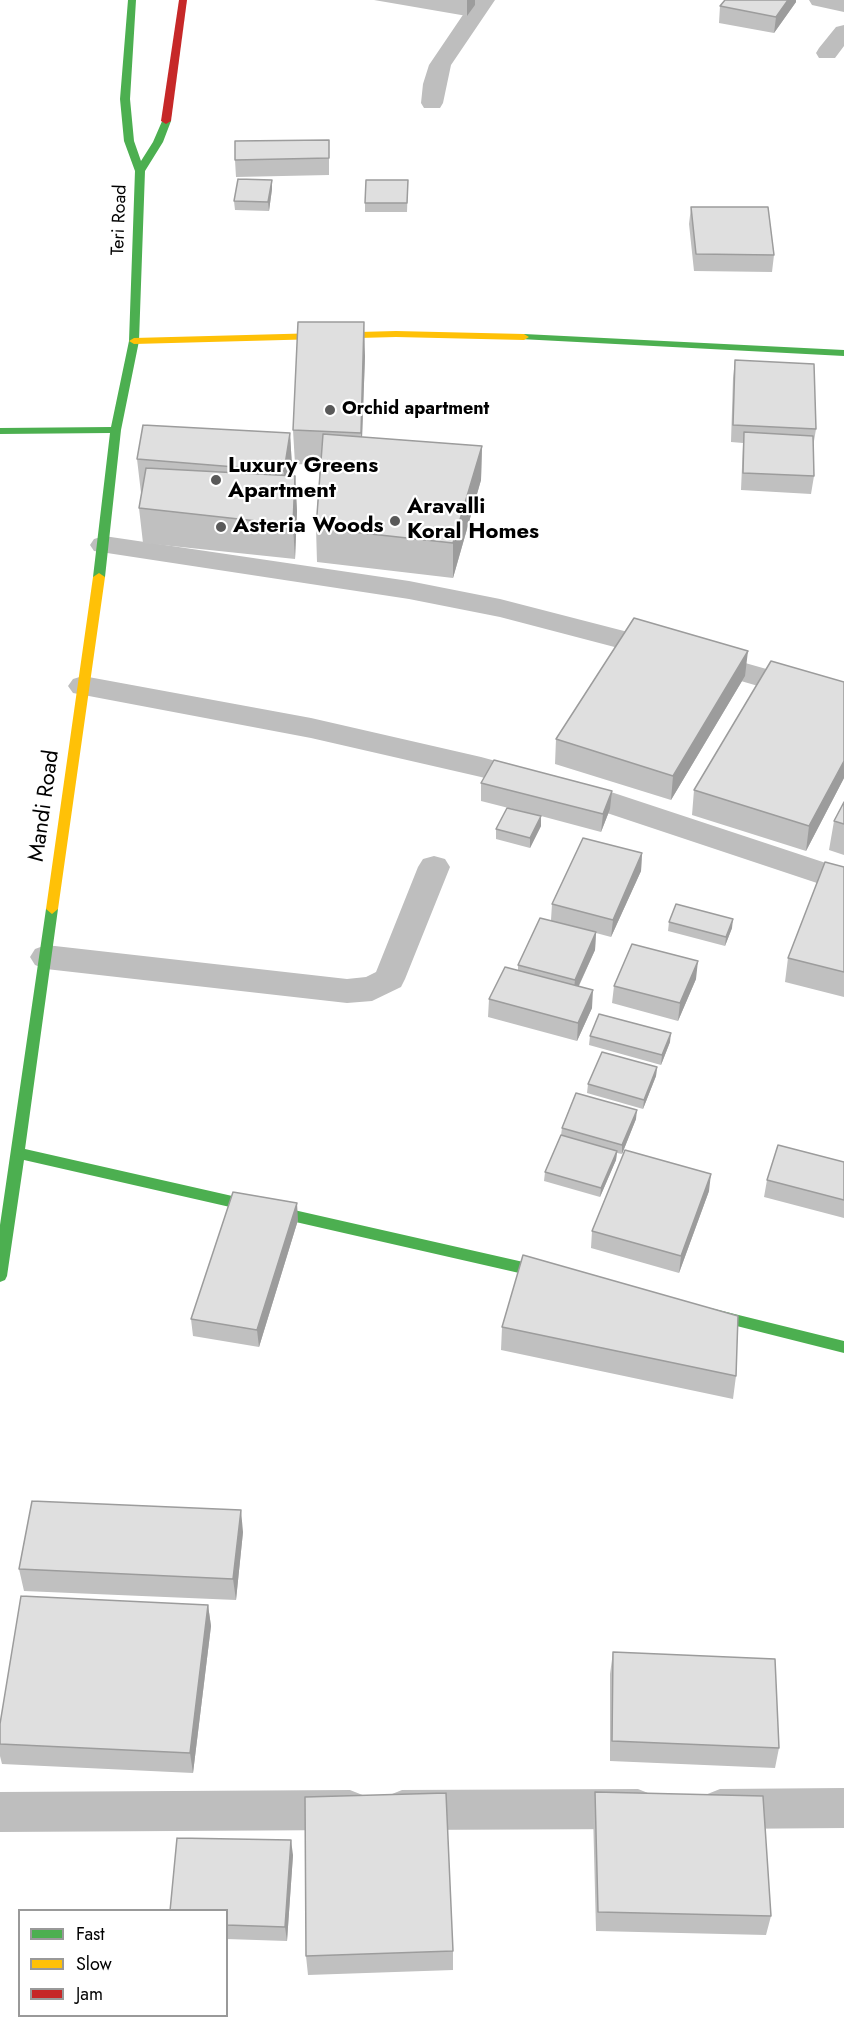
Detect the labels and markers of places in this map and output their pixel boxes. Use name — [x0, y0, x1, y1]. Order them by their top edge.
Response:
place label: Orchid apartment — [342, 399, 489, 421]
marker: Orchid apartment — [323, 403, 337, 417]
place label: Luxury Greens Apartment — [228, 454, 378, 506]
marker: Luxury Greens Apartment — [209, 473, 223, 487]
place label: Aravalli Koral Homes — [407, 495, 539, 546]
place label: Asteria Woods — [233, 514, 384, 540]
marker: Aravalli Koral Homes — [388, 514, 402, 528]
marker: Asteria Woods — [214, 520, 228, 534]

